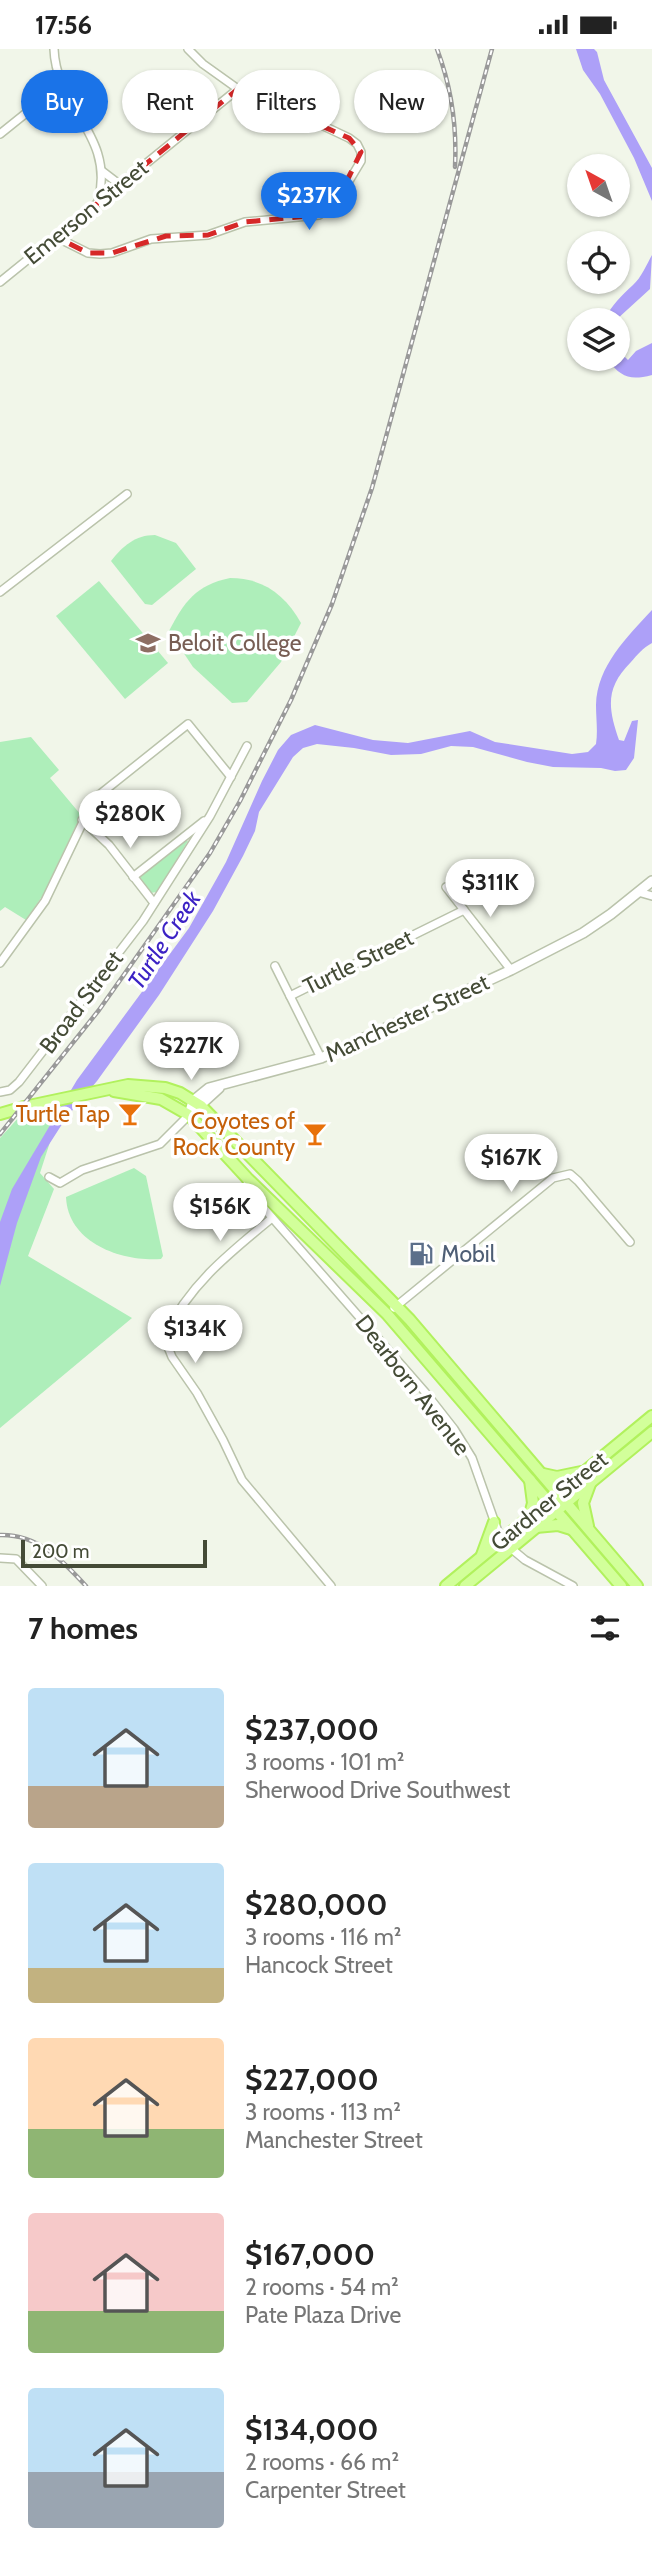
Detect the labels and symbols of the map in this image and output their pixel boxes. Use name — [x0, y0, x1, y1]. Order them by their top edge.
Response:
street label: Emerson Street — [18, 153, 154, 270]
north arrow — [567, 154, 630, 217]
pin: $237K — [260, 173, 358, 232]
school or university icon: Beloit College — [134, 629, 162, 657]
place label: Beloit College — [168, 629, 302, 657]
pin: $280K — [81, 791, 179, 850]
pin: $311K — [441, 859, 539, 919]
water label: Turtle Creek — [121, 885, 207, 995]
street label: Turtle Street — [299, 923, 418, 1001]
street label: Broad Street — [33, 945, 129, 1059]
street label: Manchester Street — [321, 968, 494, 1068]
pin: $227K — [142, 1023, 240, 1082]
place label: Turtle Tap — [16, 1100, 110, 1128]
bar icon: Turtle Tap — [116, 1100, 144, 1128]
place label: Coyotes of Rock County — [172, 1107, 295, 1161]
bar icon: Coyotes of Rock County — [301, 1120, 329, 1148]
pin: $167K — [462, 1135, 560, 1194]
pin: $156K — [171, 1183, 269, 1243]
fuel station icon: Mobil — [407, 1240, 435, 1268]
place label: Mobil — [441, 1240, 496, 1268]
pin: $134K — [146, 1305, 244, 1365]
street label: Dearborn Avenue — [350, 1309, 477, 1461]
street label: Gardner Street — [485, 1445, 613, 1557]
scale bar — [21, 1537, 206, 1569]

